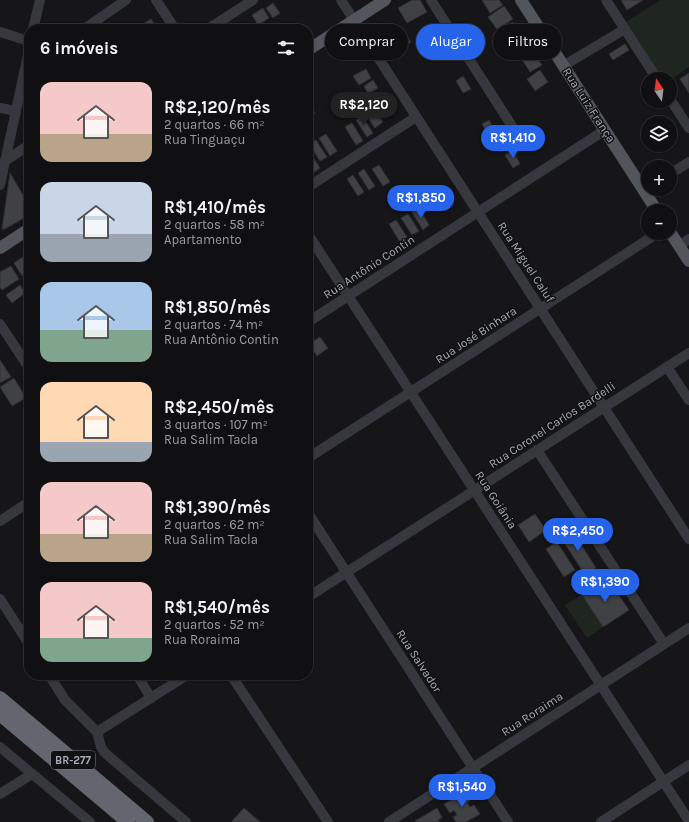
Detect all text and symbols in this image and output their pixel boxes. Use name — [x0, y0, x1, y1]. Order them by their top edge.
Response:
chip: Comprar — [325, 24, 408, 60]
chip: Alugar — [416, 24, 485, 60]
chip: Filtros — [493, 24, 562, 60]
icon: filters — [275, 37, 297, 59]
text: 6 imóveis — [40, 38, 118, 58]
street label: Rua Luiz França — [560, 65, 618, 145]
north arrow — [641, 72, 677, 108]
map controls — [641, 72, 677, 240]
pin: R$2,120 — [327, 92, 401, 126]
text: R$2,120/mês — [164, 97, 270, 117]
text: R$2,120 — [339, 97, 389, 112]
icon: home — [72, 98, 120, 146]
button: layers — [641, 116, 677, 152]
text: 2 quartos · 66 m² — [164, 117, 265, 132]
pin: R$1,410 — [476, 125, 550, 159]
text: R$1,410 — [490, 130, 536, 145]
text: Rua Tinguaçu — [164, 132, 245, 147]
button: + — [641, 160, 677, 196]
pin: R$1,850 — [384, 185, 458, 219]
text: R$1,850 — [396, 190, 446, 205]
text: R$1,410/mês — [164, 197, 266, 217]
icon: home — [72, 198, 120, 246]
button: − — [641, 204, 677, 240]
text: 2 quartos · 58 m² — [164, 217, 265, 232]
street label: Rua Miguel Caluf — [495, 219, 558, 306]
text: Apartamento — [164, 232, 242, 247]
street label: Rua Antônio Contin — [321, 232, 417, 302]
text: R$1,850/mês — [164, 297, 271, 317]
icon: home — [72, 298, 120, 346]
street label: Rua José Binhara — [433, 304, 519, 366]
text: 2 quartos · 74 m² — [164, 317, 263, 332]
text: Rua Antônio Contin — [164, 332, 279, 347]
street label: Rua Coronel Carlos Bardelli — [486, 379, 618, 471]
text: R$2,450/mês — [164, 397, 274, 417]
icon: home — [72, 398, 120, 446]
text: 3 quartos · 107 m² — [164, 417, 268, 432]
text: Rua Salim Tacla — [164, 432, 258, 447]
street label: Rua Goiânia — [472, 469, 520, 531]
text: R$1,390/mês — [164, 497, 271, 517]
icon: home — [72, 498, 120, 546]
text: 2 quartos · 62 m² — [164, 517, 265, 532]
pin: R$2,450 — [541, 518, 615, 552]
text: R$2,450 — [552, 523, 604, 538]
text: Rua Salim Tacla — [164, 532, 258, 547]
pin: R$1,390 — [568, 569, 642, 603]
text: R$1,390 — [580, 574, 630, 589]
text: R$1,540/mês — [164, 597, 270, 617]
icon: home — [72, 598, 120, 646]
text: 2 quartos · 52 m² — [164, 617, 265, 632]
street label: Rua Salvador — [394, 627, 445, 696]
text: Rua Roraima — [164, 632, 240, 647]
street label: Rua Roraima — [499, 689, 565, 739]
road number: BR-277 — [51, 751, 95, 769]
pin: R$1,540 — [425, 774, 499, 808]
text: R$1,540 — [438, 779, 486, 794]

